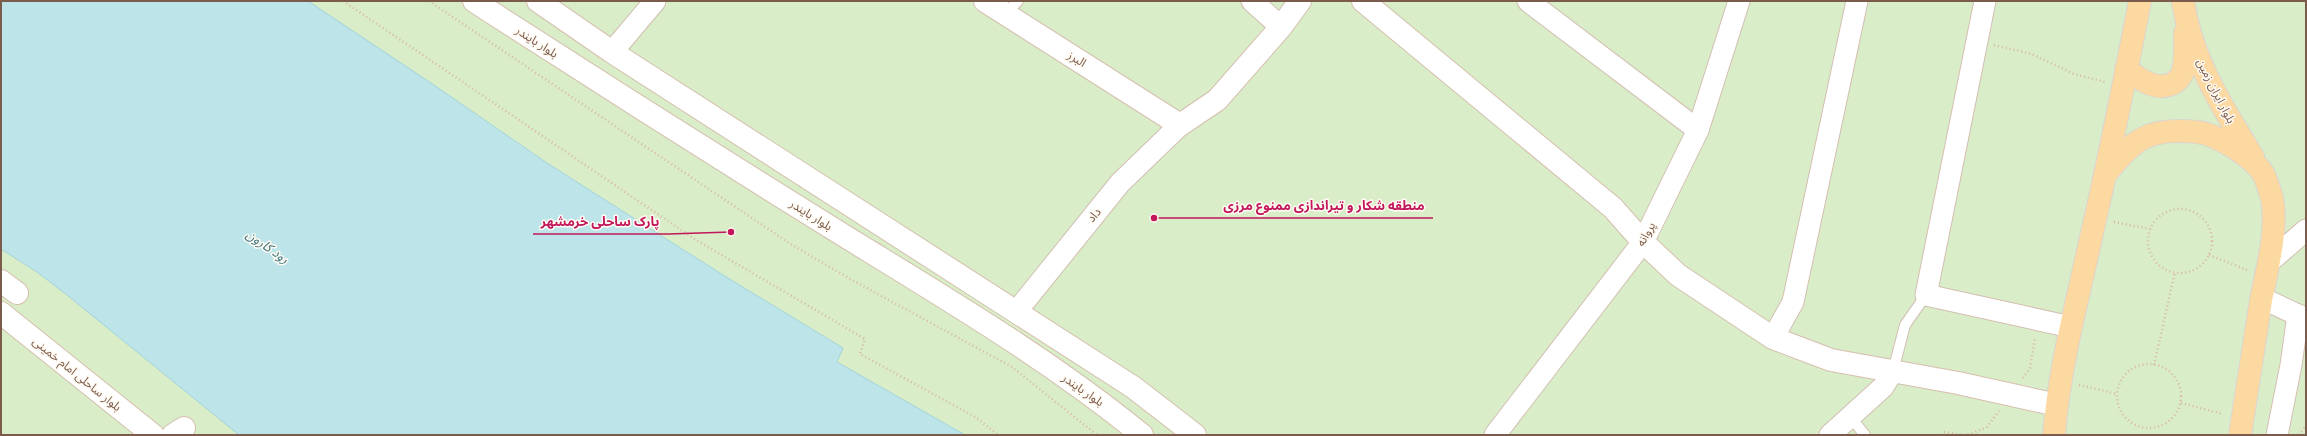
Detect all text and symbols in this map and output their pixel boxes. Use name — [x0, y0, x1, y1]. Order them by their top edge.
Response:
street label: بلوار بایندر — [512, 23, 561, 61]
street label: البرز — [1064, 47, 1089, 70]
street label: بلوار ایران زمین — [2194, 56, 2238, 126]
callout: منطقه شکار و تیراندازی ممنوع مرزی — [1216, 193, 1433, 218]
street label: بلوار بایندر — [786, 196, 835, 234]
text: منطقه شکار و تیراندازی ممنوع مرزی — [1223, 198, 1425, 215]
street label: داد — [1084, 205, 1103, 224]
callout: پارک ساحلی خرمشهر — [533, 209, 668, 234]
text: پارک ساحلی خرمشهر — [540, 214, 659, 230]
street label: پروانه — [1634, 219, 1659, 249]
water label: رود کارون — [244, 226, 292, 267]
street label: بلوار ساحلی امام خمینی — [28, 334, 124, 416]
street label: بلوار بایندر — [1059, 370, 1107, 409]

